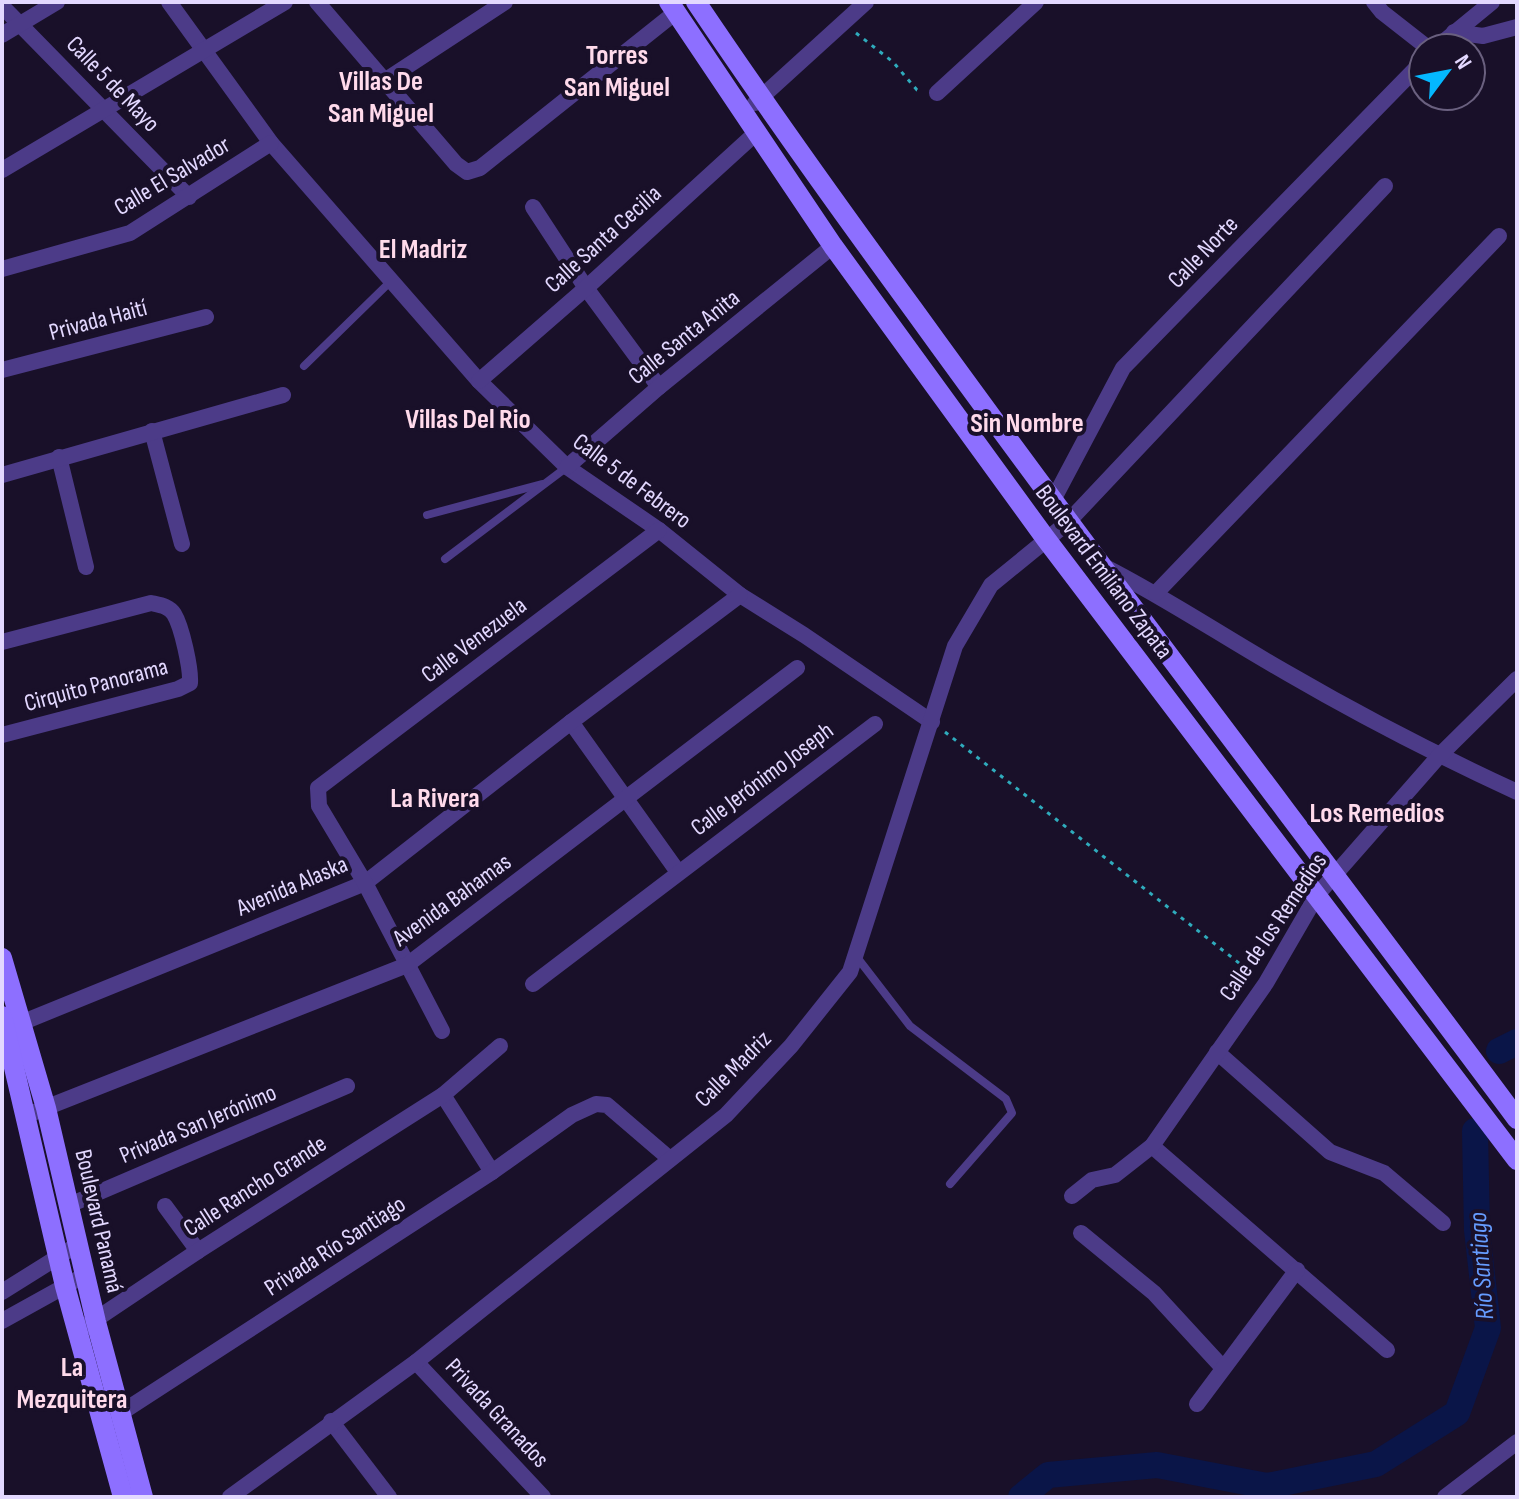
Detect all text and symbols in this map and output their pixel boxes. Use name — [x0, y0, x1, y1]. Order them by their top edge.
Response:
street label: Calle 5 de Mayo — [60, 30, 166, 138]
north arrow — [1407, 32, 1487, 112]
district label: Torres San Miguel — [564, 39, 670, 104]
text: N — [1448, 50, 1477, 74]
district label: Villas De San Miguel — [328, 65, 434, 130]
street label: Calle El Salvador — [109, 130, 235, 222]
street label: Calle Santa Cecilia — [539, 179, 667, 299]
street label: Calle Norte — [1162, 210, 1244, 294]
district label: El Madriz — [379, 233, 468, 266]
street label: Calle Santa Anita — [622, 283, 746, 391]
street label: Privada Haití — [46, 293, 151, 347]
district label: Villas Del Rio — [405, 403, 531, 436]
district label: Sin Nombre — [970, 407, 1084, 440]
street label: Calle 5 de Febrero — [567, 427, 697, 535]
street label: Boulevard Emiliano Zapata — [1029, 479, 1179, 665]
street label: Calle Venezuela — [416, 591, 532, 689]
street label: Cirquito Panorama — [21, 652, 171, 718]
street label: Calle Jerónimo Joseph — [685, 716, 839, 842]
district label: La Rivera — [390, 782, 480, 815]
district label: Los Remedios — [1310, 797, 1445, 830]
street label: Avenida Bahamas — [386, 847, 517, 953]
street label: Calle de los Remedios — [1213, 848, 1333, 1006]
street label: Avenida Alaska — [231, 850, 352, 923]
street label: Calle Madriz — [689, 1024, 778, 1113]
street label: Privada San Jerónimo — [115, 1078, 281, 1170]
street label: Calle Rancho Grande — [178, 1129, 332, 1243]
street label: Boulevard Panamá — [68, 1146, 130, 1296]
street label: Privada Río Santiago — [259, 1190, 411, 1302]
water label: Río Santiago — [1463, 1211, 1501, 1321]
district label: La Mezquitera — [17, 1351, 127, 1416]
street label: Privada Granados — [439, 1352, 555, 1474]

